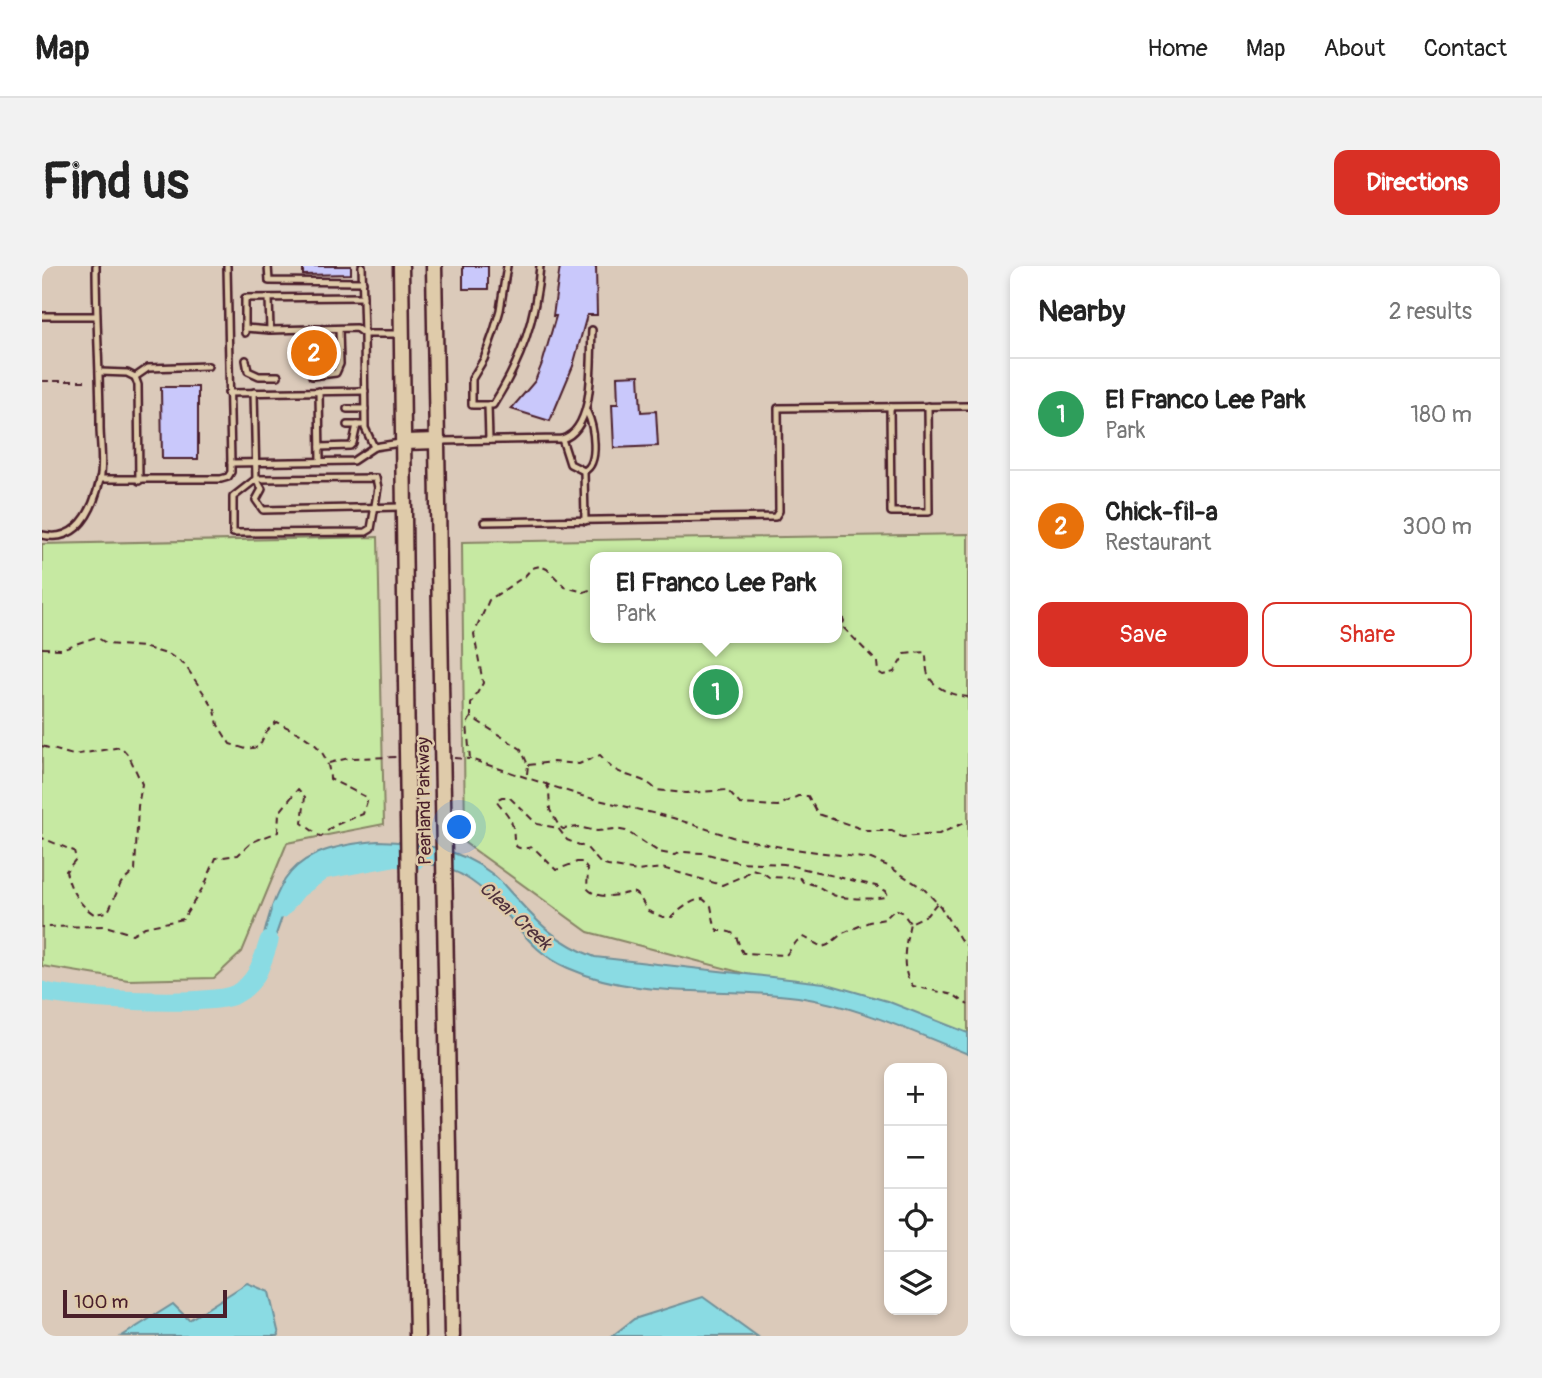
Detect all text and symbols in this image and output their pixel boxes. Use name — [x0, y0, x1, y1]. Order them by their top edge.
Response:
text: Map — [35, 28, 90, 69]
text: Home — [1147, 34, 1208, 63]
text: Map — [1246, 34, 1286, 63]
text: About — [1324, 34, 1386, 63]
text: Contact — [1424, 34, 1507, 63]
button: Directions — [1334, 150, 1500, 215]
text: Find us — [42, 152, 189, 213]
text: Nearby — [1038, 293, 1125, 330]
text: 2 results — [1389, 297, 1472, 326]
pin: 2 — [291, 327, 337, 379]
text: El Franco Lee Park — [1105, 384, 1306, 416]
text: 1 — [1057, 400, 1066, 429]
text: 180 m — [1410, 400, 1472, 429]
text: Park — [1105, 416, 1145, 445]
text: Chick-fil-a — [1105, 496, 1218, 528]
text: 2 — [1055, 512, 1067, 541]
text: 300 m — [1402, 512, 1472, 541]
text: Restaurant — [1105, 528, 1211, 557]
popup — [590, 552, 842, 643]
text: El Franco Lee Park — [616, 567, 816, 599]
text: Park — [616, 599, 656, 628]
button: Save — [1038, 602, 1248, 667]
button: Share — [1262, 602, 1472, 667]
pin: 1 — [693, 666, 739, 718]
street label: Pearland Parkway — [412, 736, 437, 865]
your location — [442, 810, 476, 844]
water label: Clear Creek — [474, 876, 558, 957]
map controls — [884, 1063, 947, 1315]
button: + — [884, 1063, 947, 1126]
button: − — [884, 1126, 947, 1189]
button: locate — [884, 1189, 947, 1252]
button: layers — [884, 1252, 947, 1315]
scale bar — [63, 1287, 228, 1319]
text: 100 m — [74, 1290, 128, 1314]

